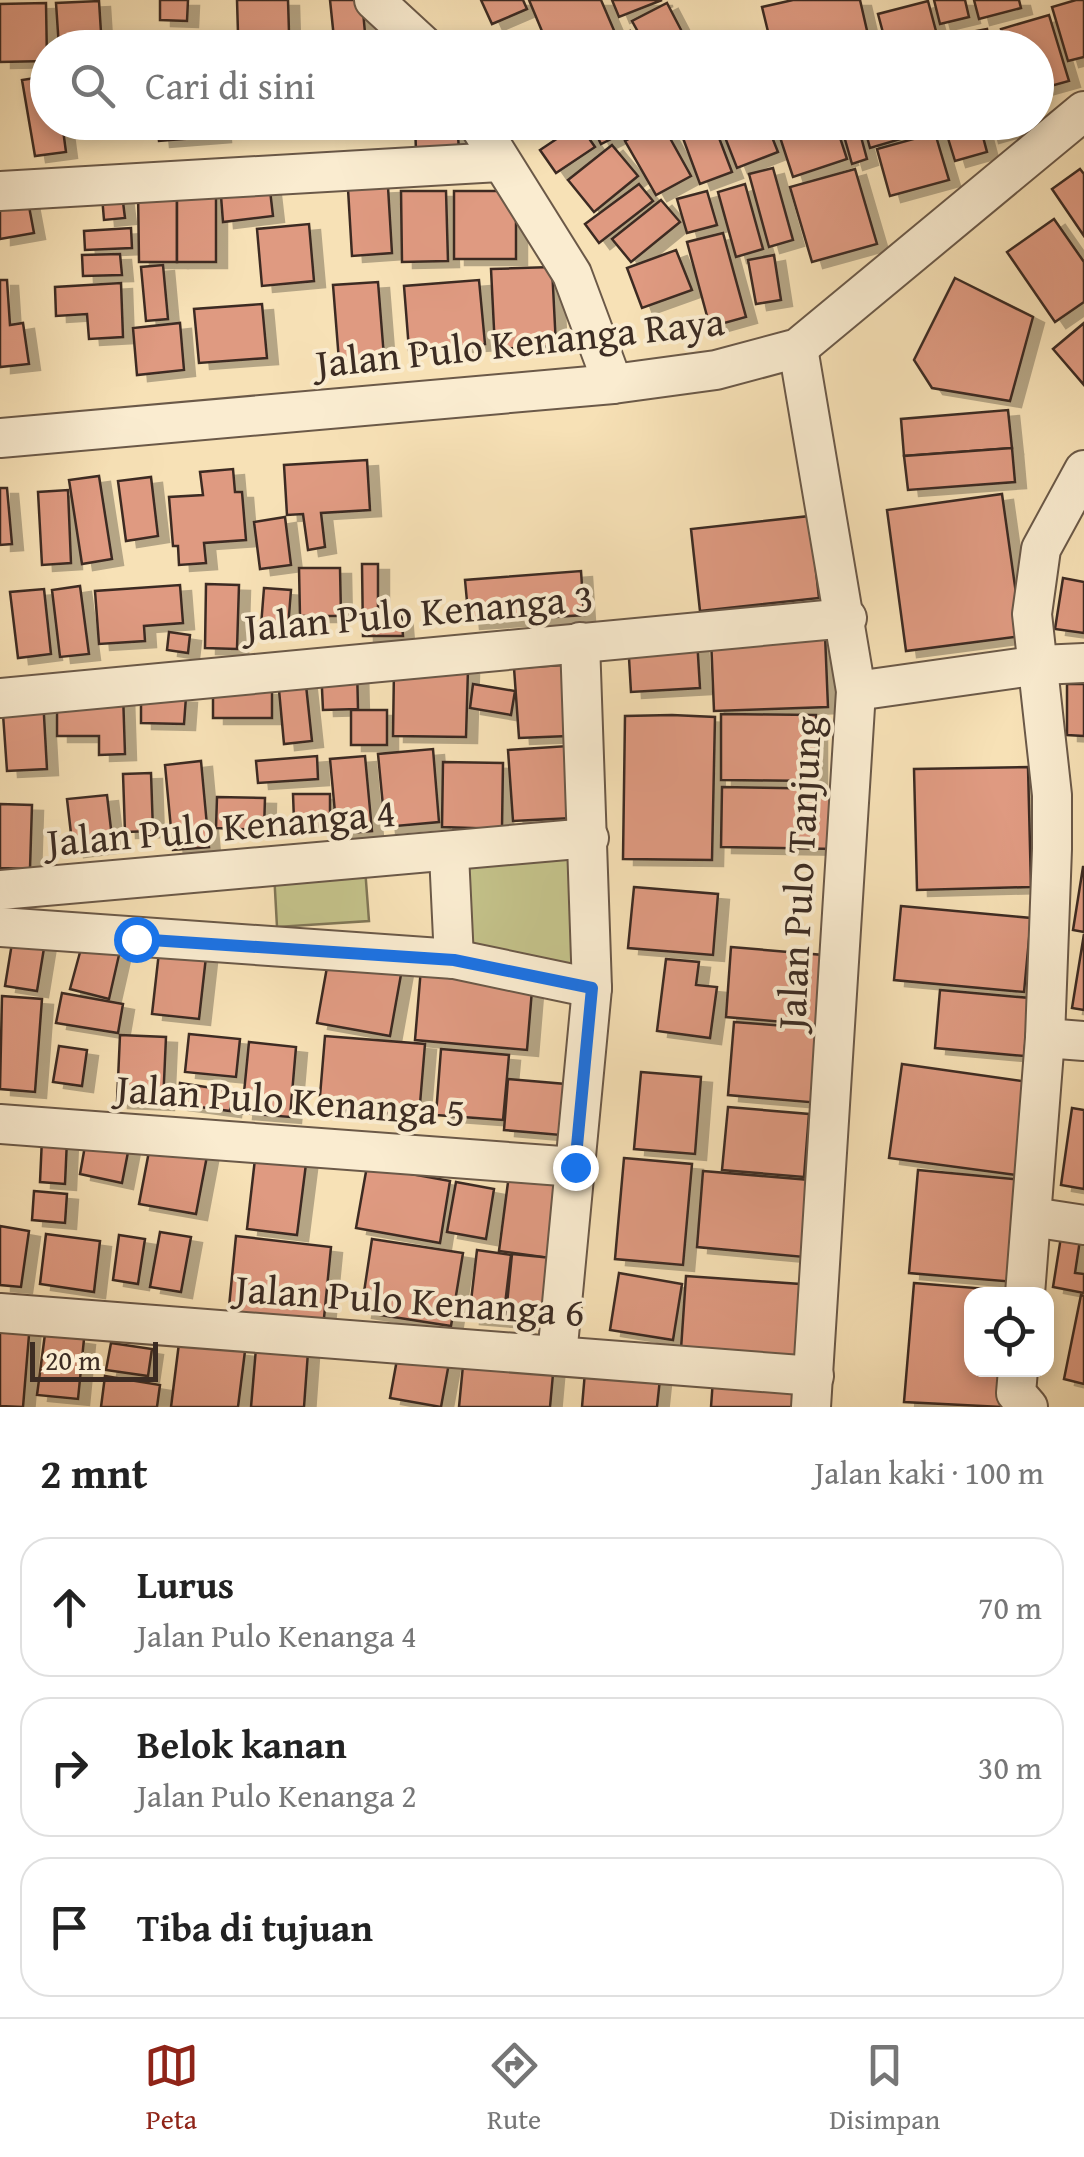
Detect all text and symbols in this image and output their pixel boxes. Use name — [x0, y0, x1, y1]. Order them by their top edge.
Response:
search box — [30, 30, 1054, 140]
text: Cari di sini — [145, 57, 315, 113]
icon: search — [65, 58, 120, 113]
street label: Jalan Pulo Kenanga Raya — [308, 291, 727, 393]
street label: Jalan Pulo Kenanga 3 — [237, 567, 596, 657]
street label: Jalan Pulo Tanjung — [761, 715, 836, 1036]
street label: Jalan Pulo Kenanga 4 — [39, 782, 398, 872]
route start — [114, 917, 160, 963]
street label: Jalan Pulo Kenanga 5 — [110, 1058, 467, 1141]
route end — [553, 1145, 599, 1191]
street label: Jalan Pulo Kenanga 6 — [229, 1258, 586, 1341]
map controls — [964, 1287, 1054, 1377]
button: locate — [964, 1287, 1054, 1377]
scale bar — [30, 1337, 158, 1382]
text: 20 m — [45, 1339, 101, 1380]
text: 2 mnt — [40, 1442, 148, 1503]
text: Jalan kaki · 100 m — [814, 1449, 1044, 1496]
text: Lurus — [137, 1556, 234, 1612]
icon: ahead — [42, 1580, 97, 1635]
text: 70 m — [978, 1584, 1042, 1631]
text: Jalan Pulo Kenanga 4 — [137, 1612, 417, 1659]
text: Belok kanan — [137, 1716, 347, 1772]
icon: right — [42, 1740, 97, 1795]
text: 30 m — [978, 1744, 1042, 1791]
text: Jalan Pulo Kenanga 2 — [137, 1772, 417, 1819]
text: Tiba di tujuan — [137, 1899, 373, 1955]
icon: arrive — [42, 1900, 97, 1955]
tab: Peta — [144, 2038, 199, 2139]
tab: Rute — [487, 2038, 542, 2139]
tab: Disimpan — [829, 2038, 940, 2139]

